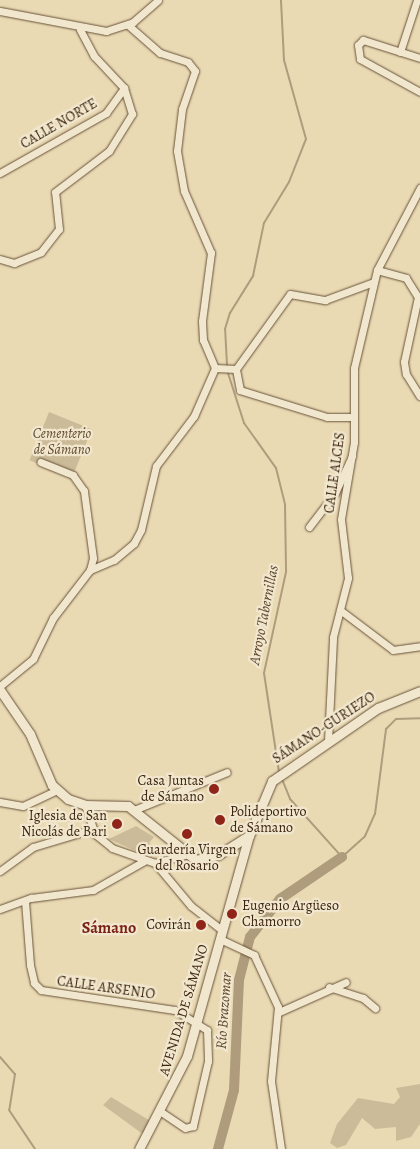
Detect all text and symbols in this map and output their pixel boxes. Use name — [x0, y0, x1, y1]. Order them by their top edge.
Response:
street label: CALLE NORTE — [18, 95, 100, 153]
park label: Cementerio de Sámano — [33, 426, 91, 458]
street label: CALLE ALCES — [321, 432, 349, 514]
water label: Arroyo Tabernillas — [246, 564, 282, 666]
street label: SÁMANO-GURIEZO — [269, 689, 379, 767]
place label: Casa Juntas de Sámano — [138, 773, 204, 806]
marker: Casa Juntas de Sámano — [208, 783, 220, 795]
place label: Polideportivo de Sámano — [230, 804, 306, 836]
place label: Iglesia de San Nicolás de Bari — [21, 808, 107, 840]
marker: Polideportivo de Sámano — [214, 814, 226, 826]
marker: Iglesia de San Nicolás de Bari — [111, 818, 123, 830]
marker: Guardería Virgen del Rosario — [181, 828, 193, 840]
place label: Guardería Virgen del Rosario — [137, 842, 237, 874]
place label: Eugenio Argüeso Chamorro — [242, 898, 339, 930]
marker: Eugenio Argüeso Chamorro — [226, 908, 238, 920]
place label: Covirán — [146, 917, 191, 933]
district label: Sámano — [82, 918, 136, 938]
marker: Covirán — [195, 919, 207, 931]
street label: AVENIDA DE SÁMANO — [156, 942, 212, 1078]
water label: Río Brazomar — [212, 972, 236, 1050]
street label: CALLE ARSENIO — [56, 973, 156, 1003]

